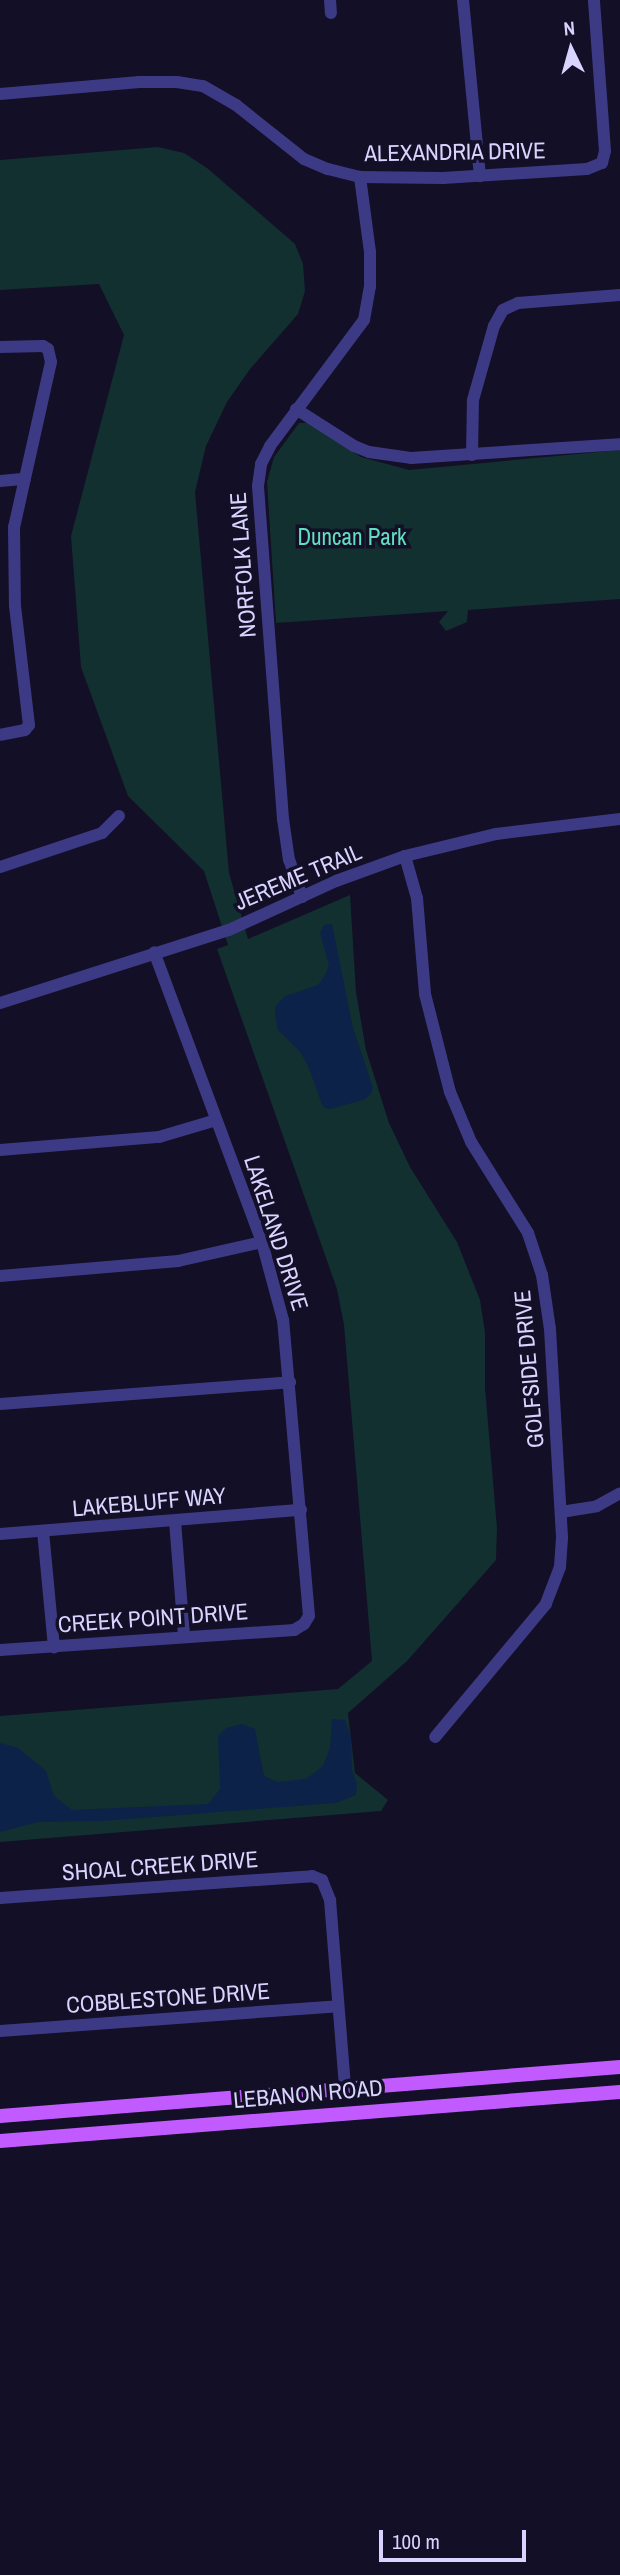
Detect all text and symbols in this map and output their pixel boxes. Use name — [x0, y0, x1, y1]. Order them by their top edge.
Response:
north arrow — [536, 14, 606, 84]
text: N — [562, 15, 576, 42]
street label: ALEXANDRIA DRIVE — [364, 137, 546, 167]
street label: NORFOLK LANE — [224, 491, 262, 639]
park label: Duncan Park — [297, 523, 407, 551]
street label: JEREME TRAIL — [230, 838, 366, 916]
street label: LAKELAND DRIVE — [238, 1152, 314, 1314]
street label: GOLFSIDE DRIVE — [508, 1289, 550, 1449]
street label: LAKEBLUFF WAY — [71, 1482, 227, 1522]
street label: CREEK POINT DRIVE — [57, 1598, 249, 1638]
street label: SHOAL CREEK DRIVE — [61, 1845, 259, 1887]
street label: COBBLESTONE DRIVE — [65, 1977, 271, 2019]
street label: LEBANON ROAD — [232, 2074, 384, 2114]
scale bar — [382, 2516, 529, 2560]
text: 100 m — [392, 2527, 440, 2556]

